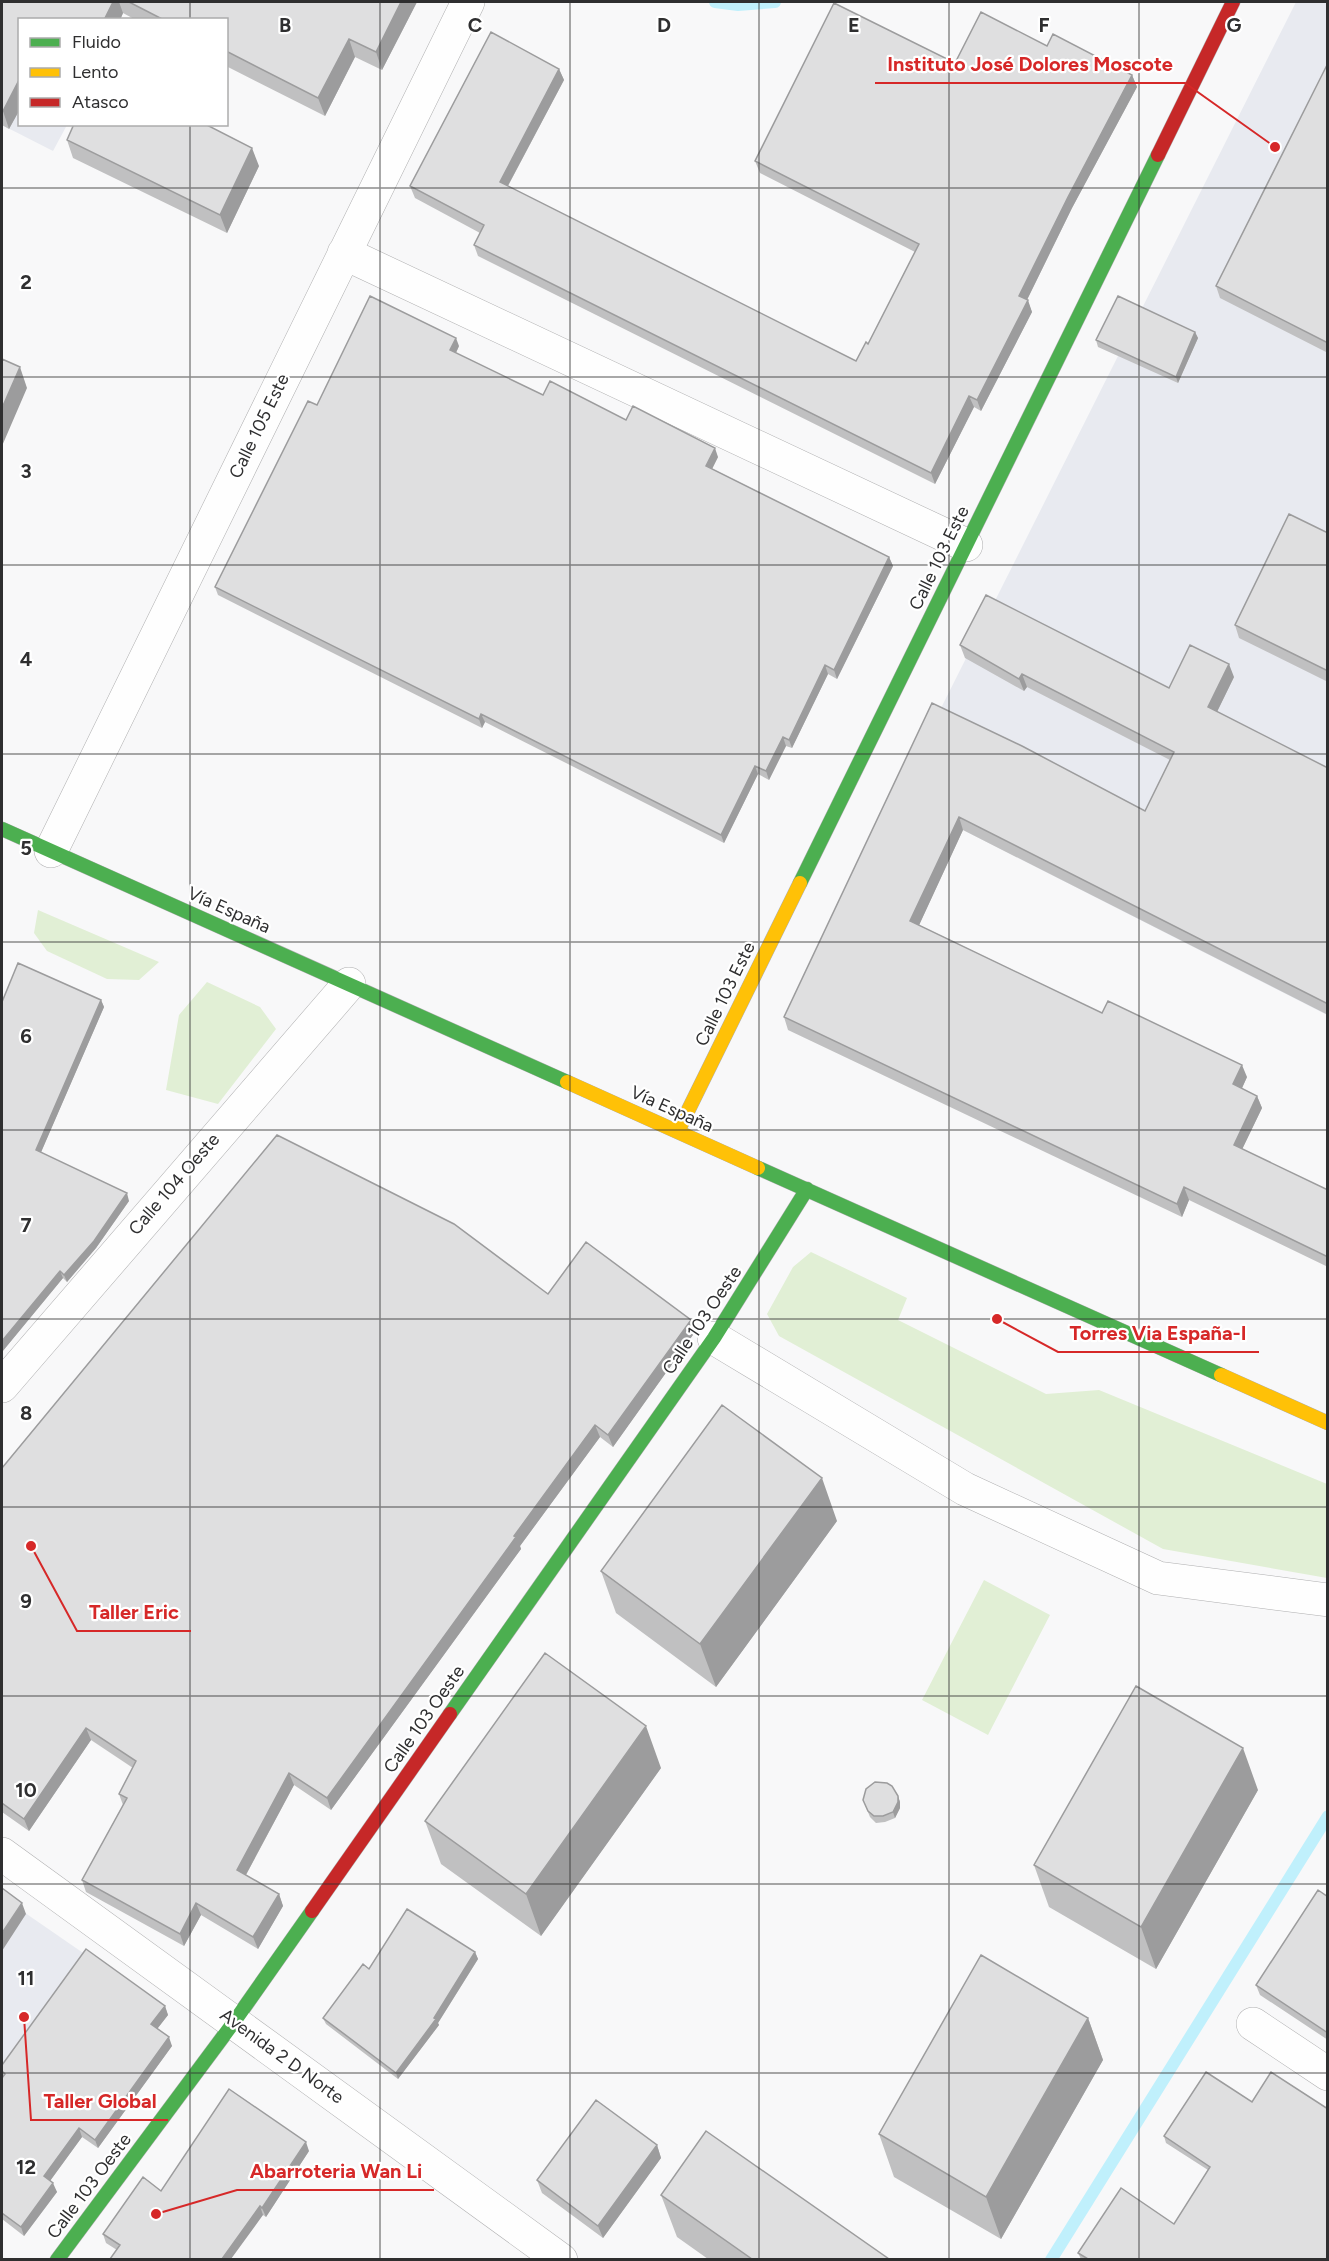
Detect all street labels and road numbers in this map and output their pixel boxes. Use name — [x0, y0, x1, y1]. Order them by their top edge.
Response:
street label: Calle 105 Este — [224, 370, 294, 482]
street label: Calle 103 Este — [904, 502, 974, 614]
street label: Vía España — [184, 882, 274, 938]
street label: Calle 103 Este — [690, 938, 760, 1050]
street label: Vía España — [627, 1081, 717, 1137]
street label: Calle 104 Oeste — [124, 1128, 224, 1239]
street label: Calle 103 Oeste — [658, 1261, 747, 1379]
street label: Calle 103 Oeste — [379, 1661, 469, 1777]
street label: Avenida 2 D Norte — [216, 2004, 348, 2108]
street label: Calle 103 Oeste — [42, 2129, 136, 2243]

